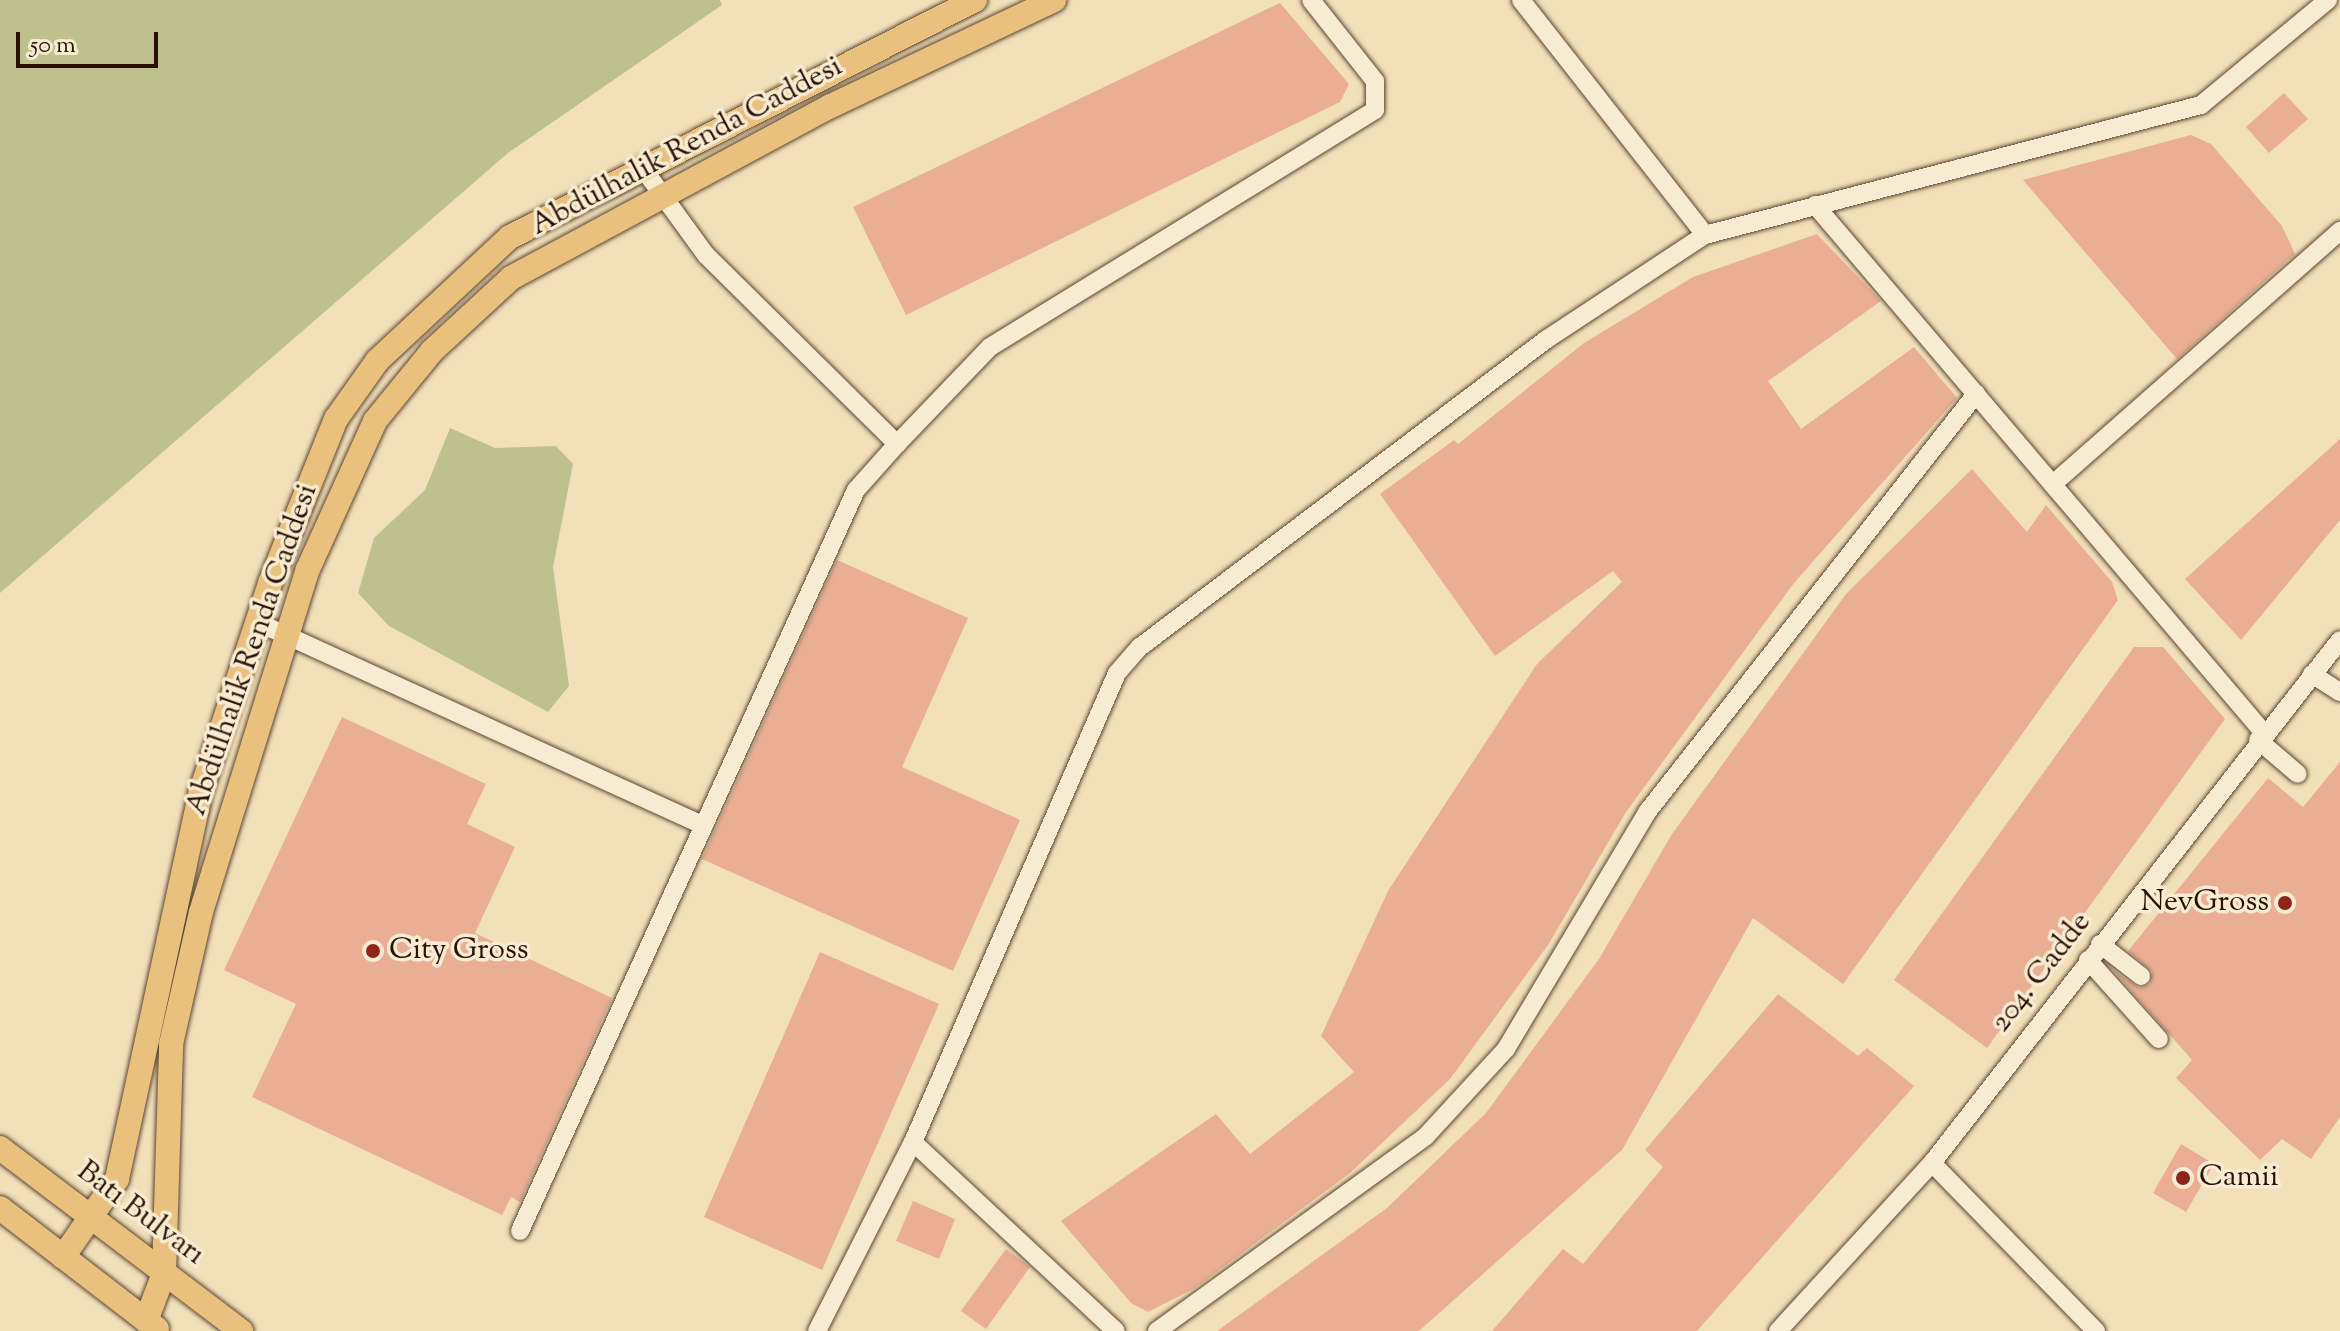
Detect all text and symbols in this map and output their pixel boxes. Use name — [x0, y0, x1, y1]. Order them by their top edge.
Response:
scale bar — [20, 16, 162, 66]
text: 50 m — [30, 29, 76, 63]
street label: Abdülhalik Renda Caddesi — [525, 49, 849, 245]
street label: Abdülhalik Renda Caddesi — [179, 480, 327, 820]
place label: NevGross — [2140, 885, 2269, 921]
marker: NevGross — [2276, 894, 2294, 912]
street label: 204. Cadde — [1984, 906, 2100, 1040]
place label: City Gross — [389, 933, 528, 969]
marker: City Gross — [364, 942, 382, 960]
street label: Batı Bulvarı — [69, 1154, 211, 1274]
place label: Camii — [2199, 1160, 2278, 1196]
marker: Camii — [2174, 1169, 2192, 1187]

